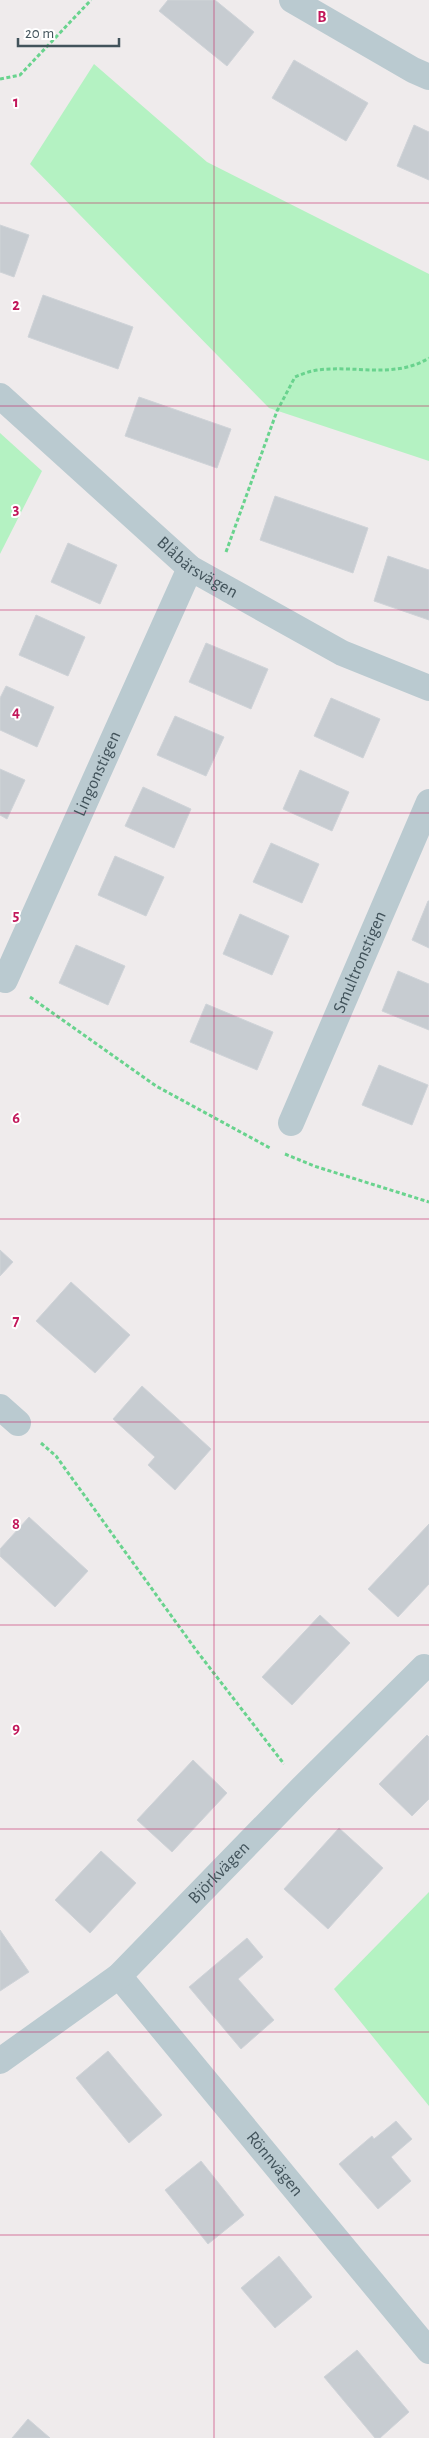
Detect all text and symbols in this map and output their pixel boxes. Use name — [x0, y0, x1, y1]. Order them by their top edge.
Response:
text: B — [317, 9, 327, 25]
scale bar — [18, 15, 119, 47]
text: 20 m — [25, 26, 54, 41]
text: 1 — [13, 94, 19, 110]
text: 2 — [12, 297, 20, 313]
text: 3 — [13, 501, 20, 517]
street label: Blåbärsvägen — [153, 533, 241, 602]
text: 4 — [12, 704, 20, 720]
street label: Lingonstigen — [71, 729, 124, 819]
text: 5 — [13, 907, 20, 923]
street label: Smultronstigen — [330, 909, 390, 1016]
text: 6 — [12, 1110, 20, 1126]
text: 7 — [13, 1313, 20, 1329]
text: 8 — [12, 1516, 20, 1532]
text: 9 — [12, 1720, 20, 1736]
street label: Björkvägen — [185, 1838, 253, 1908]
street label: Rönnvägen — [243, 2128, 306, 2200]

